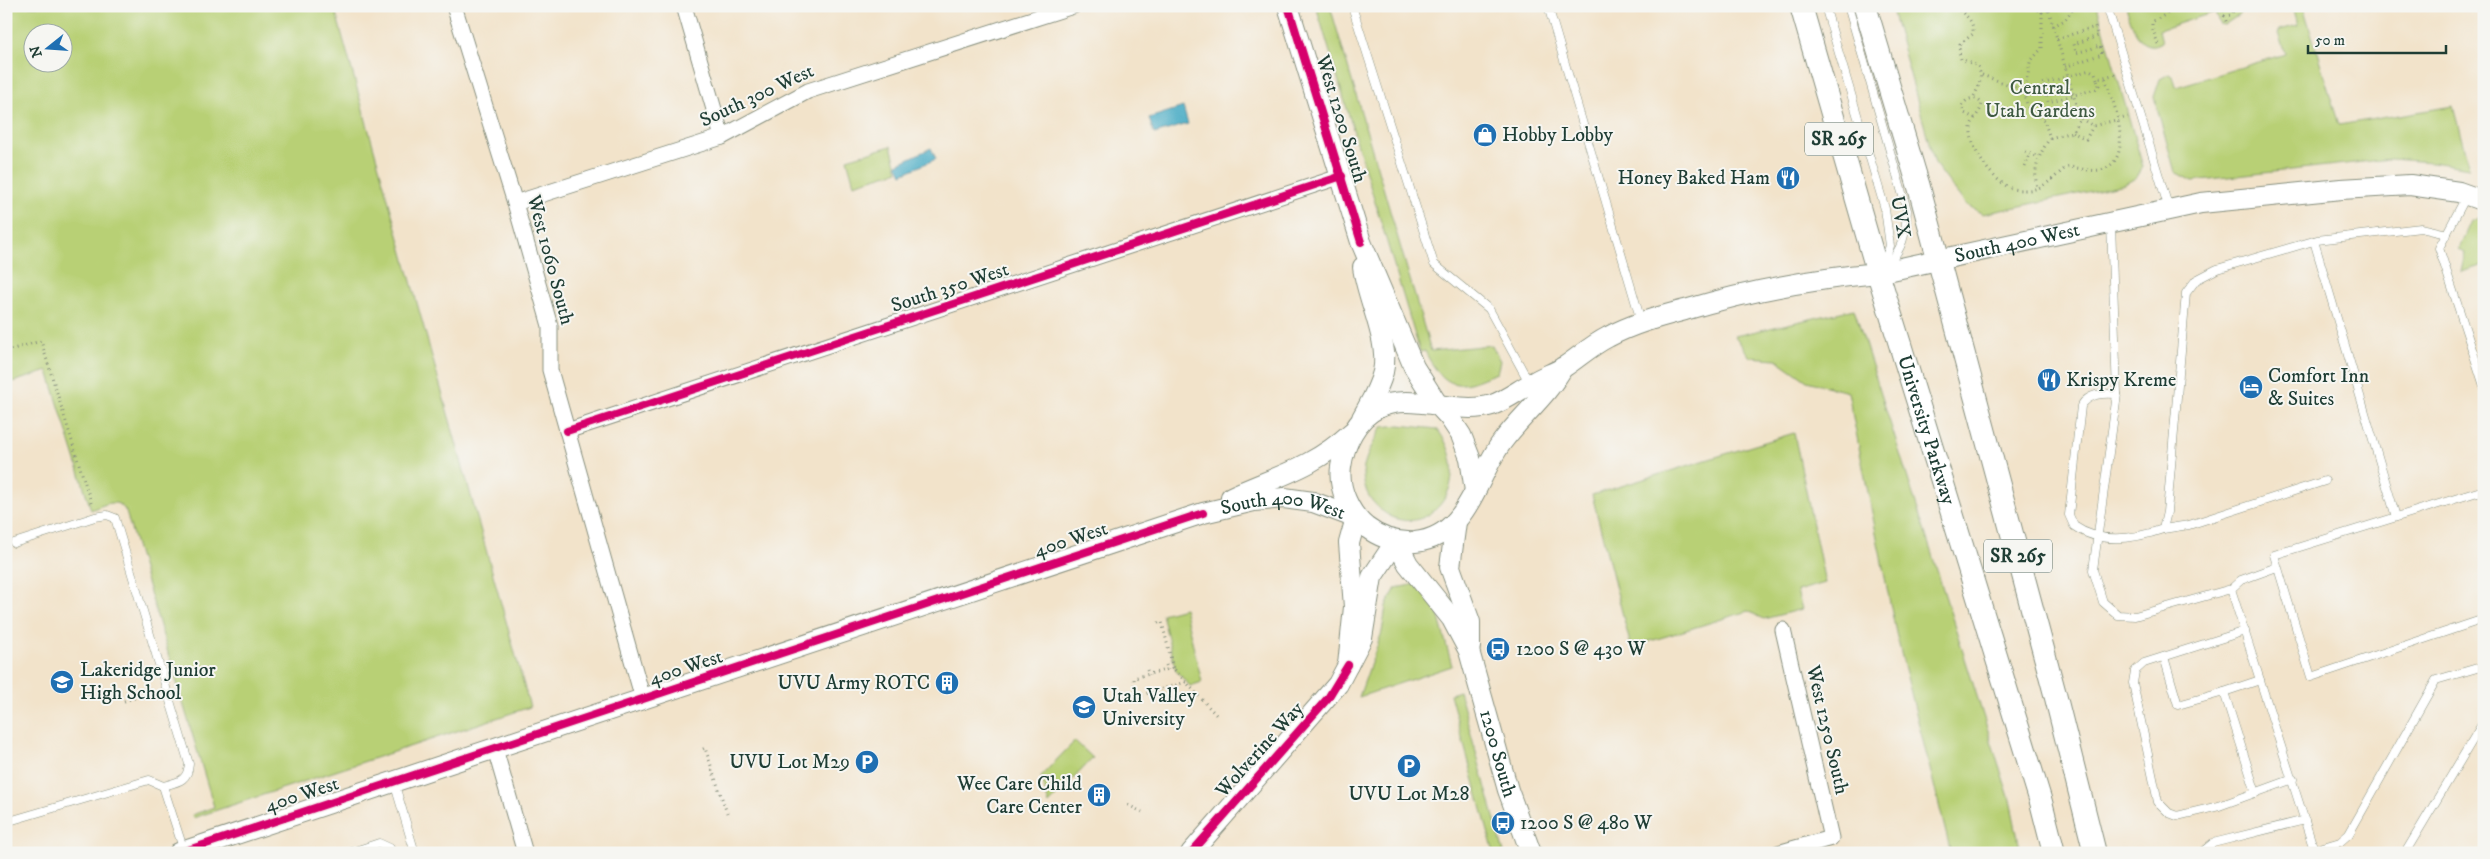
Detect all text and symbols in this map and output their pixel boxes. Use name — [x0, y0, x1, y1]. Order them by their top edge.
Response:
north arrow — [22, 22, 72, 72]
scale bar — [2308, 22, 2445, 54]
text: 50 m — [2315, 31, 2345, 50]
text: N — [26, 43, 47, 60]
street label: West 1200 South — [1309, 51, 1373, 187]
street label: South 300 West — [696, 59, 818, 133]
park label: Central Utah Gardens — [1985, 76, 2095, 124]
shop icon: Hobby Lobby — [1472, 122, 1498, 148]
road number: SR 265 — [1805, 122, 1873, 156]
place label: Hobby Lobby — [1502, 123, 1614, 148]
restaurant icon: Honey Baked Ham — [1775, 165, 1801, 191]
place label: Honey Baked Ham — [1618, 166, 1770, 191]
street label: West 1060 South — [520, 191, 579, 328]
street label: UVX — [1884, 194, 1916, 241]
street label: South 400 West — [1952, 217, 2082, 269]
street label: South 350 West — [888, 257, 1012, 319]
street label: University Parkway — [1892, 352, 1961, 508]
place label: Comfort Inn & Suites — [2268, 364, 2370, 412]
restaurant icon: Krispy Kreme — [2036, 367, 2062, 393]
place label: Krispy Kreme — [2066, 368, 2176, 393]
hotel icon: Comfort Inn & Suites — [2238, 374, 2264, 400]
street label: South 400 West — [1218, 485, 1349, 526]
street label: 400 West — [1031, 516, 1111, 564]
road number: SR 265 — [1984, 540, 2052, 572]
bus stop icon: 1200 S @ 430 W — [1485, 636, 1511, 662]
place label: 1200 S @ 430 W — [1516, 637, 1646, 662]
street label: 400 West — [646, 644, 726, 692]
place label: Lakeridge Junior High School — [80, 658, 216, 706]
street label: West 1250 South — [1800, 662, 1854, 798]
school or university icon: Lakeridge Junior High School — [49, 669, 75, 695]
building icon: UVU Army ROTC — [934, 670, 960, 696]
place label: UVU Army ROTC — [777, 671, 930, 696]
place label: Utah Valley University — [1102, 684, 1197, 732]
school or university icon: Utah Valley University — [1071, 694, 1097, 720]
street label: Wolverine Way — [1210, 697, 1310, 804]
street label: 1200 South — [1474, 707, 1522, 801]
parking icon: UVU Lot M29 — [854, 749, 880, 775]
place label: UVU Lot M29 — [729, 750, 850, 775]
parking icon: UVU Lot M28 — [1396, 753, 1422, 779]
street label: 400 West — [262, 771, 342, 819]
place label: Wee Care Child Care Center — [956, 772, 1083, 820]
building icon: Wee Care Child Care Center — [1086, 782, 1112, 808]
place label: UVU Lot M28 — [1349, 782, 1469, 807]
bus stop icon: 1200 S @ 480 W — [1490, 810, 1516, 836]
place label: 1200 S @ 480 W — [1520, 811, 1653, 836]

